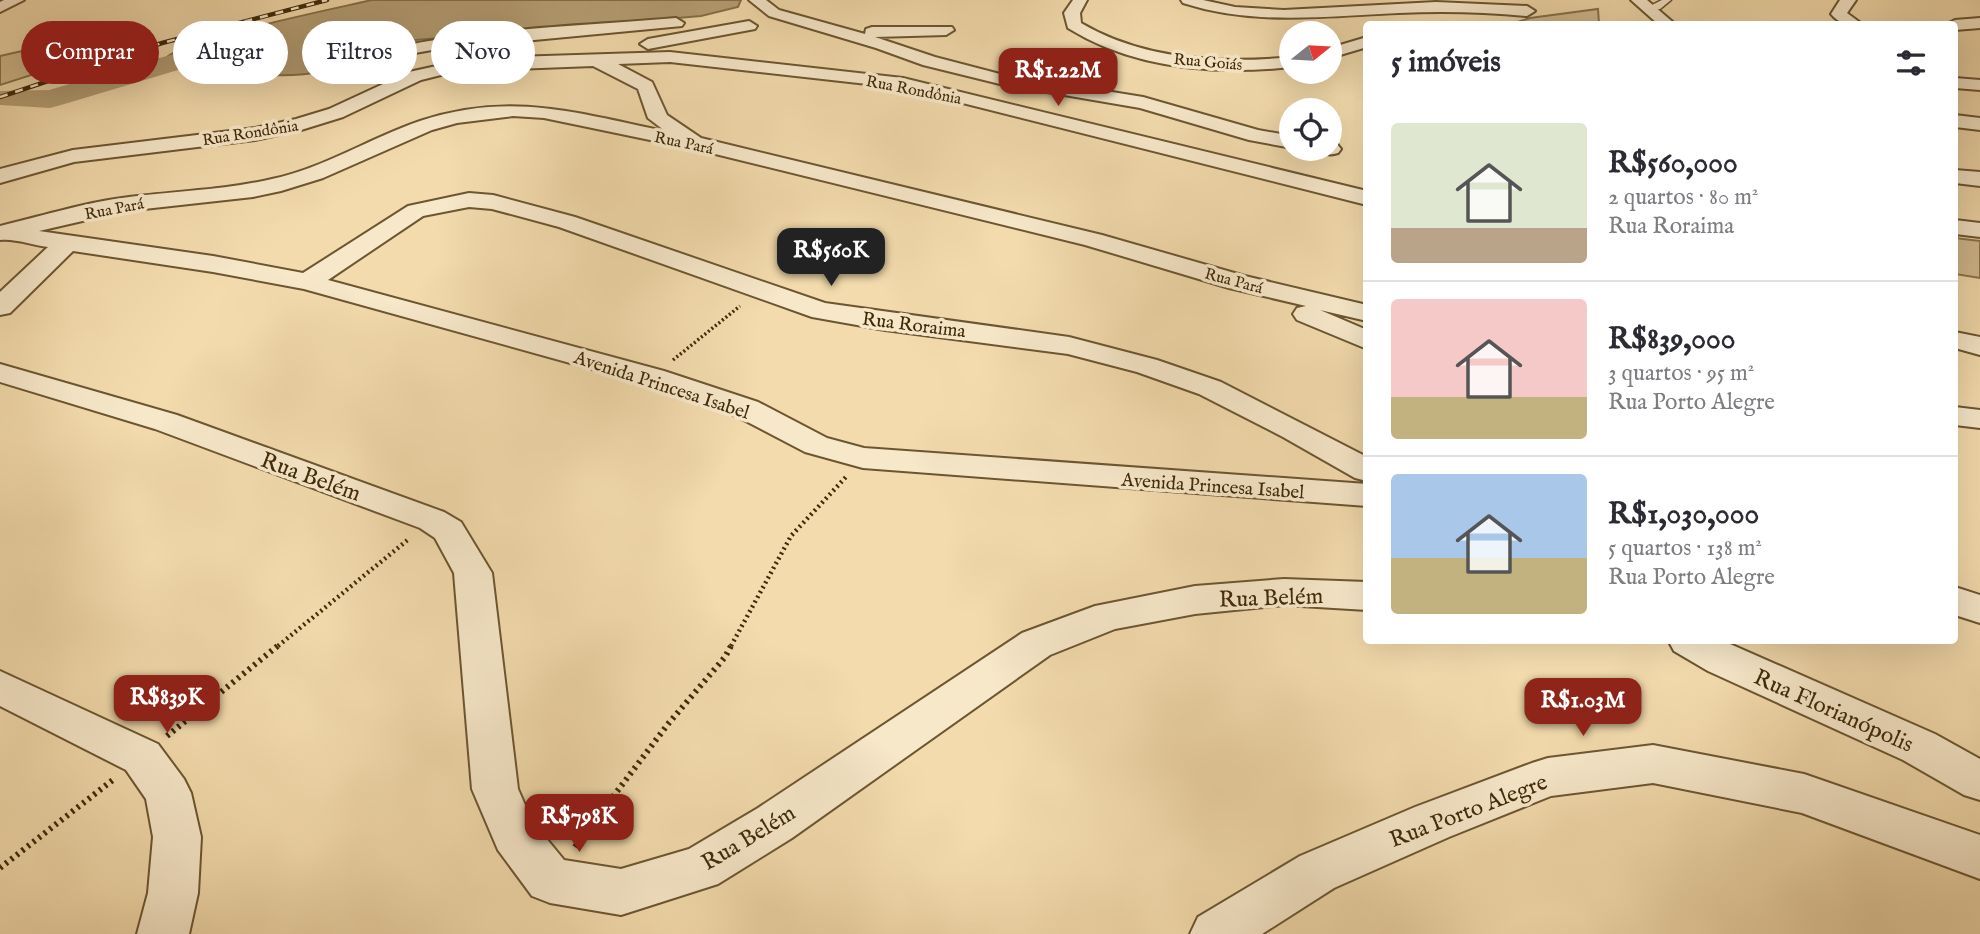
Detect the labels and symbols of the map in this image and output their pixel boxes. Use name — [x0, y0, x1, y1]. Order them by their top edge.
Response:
north arrow — [1279, 21, 1342, 84]
pin: R$1.22M — [993, 48, 1123, 108]
street label: Rua Goiás — [1173, 50, 1243, 76]
street label: Rua Rondônia — [864, 72, 963, 110]
street label: Rua Rondônia — [201, 117, 300, 151]
street label: Rua Pará — [652, 128, 715, 160]
street label: Rua Pará — [83, 194, 146, 225]
pin: R$560K — [774, 229, 888, 288]
street label: Rua Pará — [1202, 265, 1265, 299]
street label: Rua Roraima — [861, 308, 968, 344]
street label: Avenida Princesa Isabel — [570, 346, 753, 426]
street label: Rua Belém — [256, 446, 365, 509]
street label: Avenida Princesa Isabel — [1120, 469, 1306, 505]
street label: Rua Belém — [1218, 582, 1324, 615]
street label: Rua Florianópolis — [1749, 663, 1918, 760]
pin: R$839K — [110, 676, 224, 735]
pin: R$1.03M — [1518, 678, 1648, 738]
street label: Rua Porto Alegre — [1385, 768, 1552, 855]
pin: R$798K — [522, 794, 636, 854]
street label: Rua Belém — [696, 799, 801, 878]

